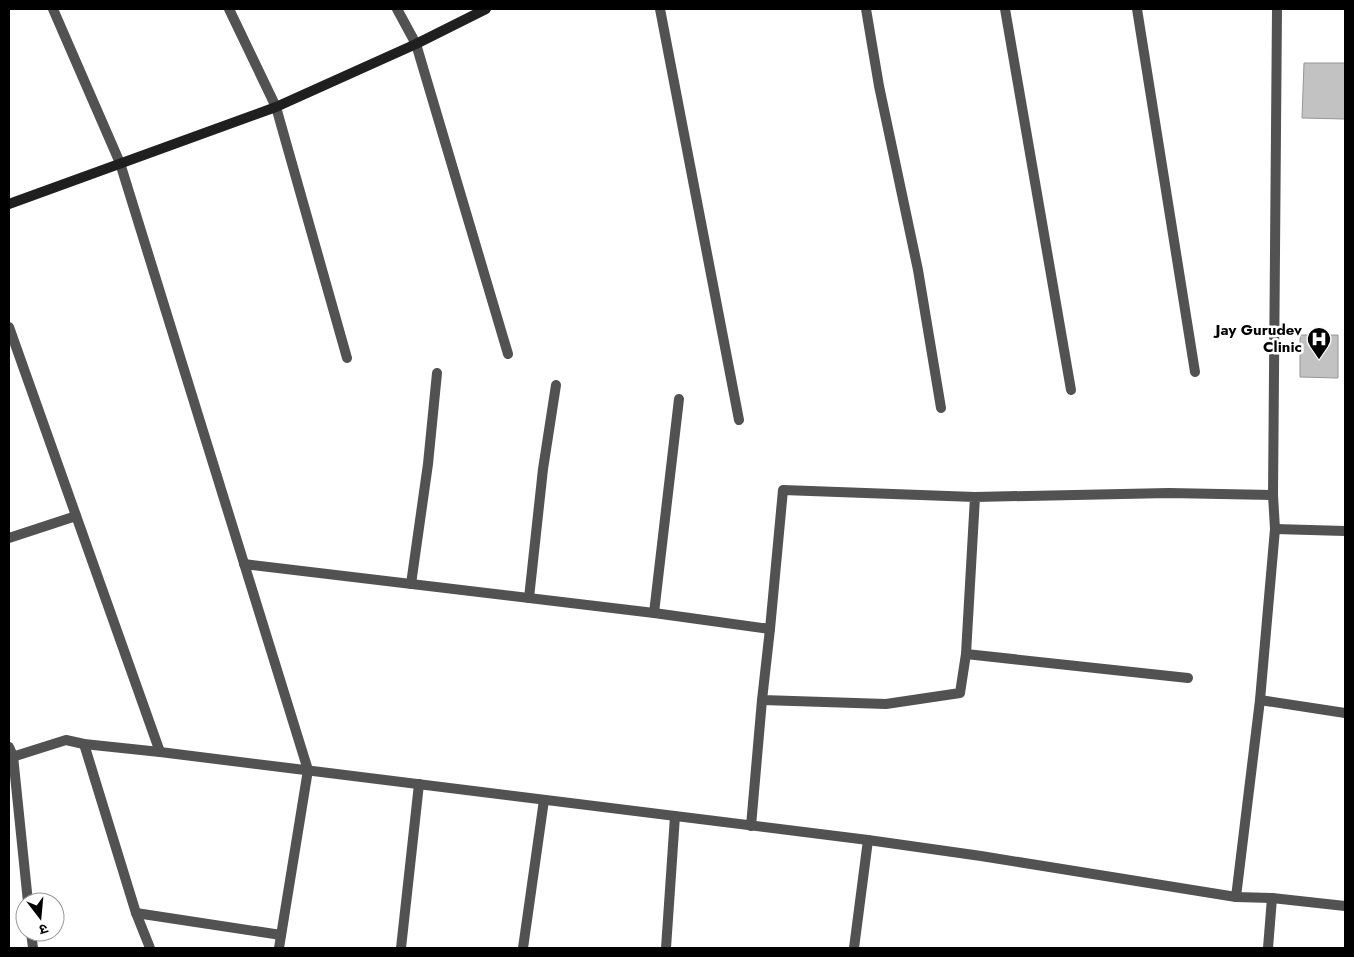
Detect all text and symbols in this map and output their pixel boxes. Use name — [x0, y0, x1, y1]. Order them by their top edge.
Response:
place label: Jay Gurudev Clinic — [1213, 319, 1302, 358]
hospital icon: Jay Gurudev Clinic — [1306, 326, 1332, 360]
north arrow — [15, 892, 65, 942]
text: उ — [36, 919, 50, 940]

